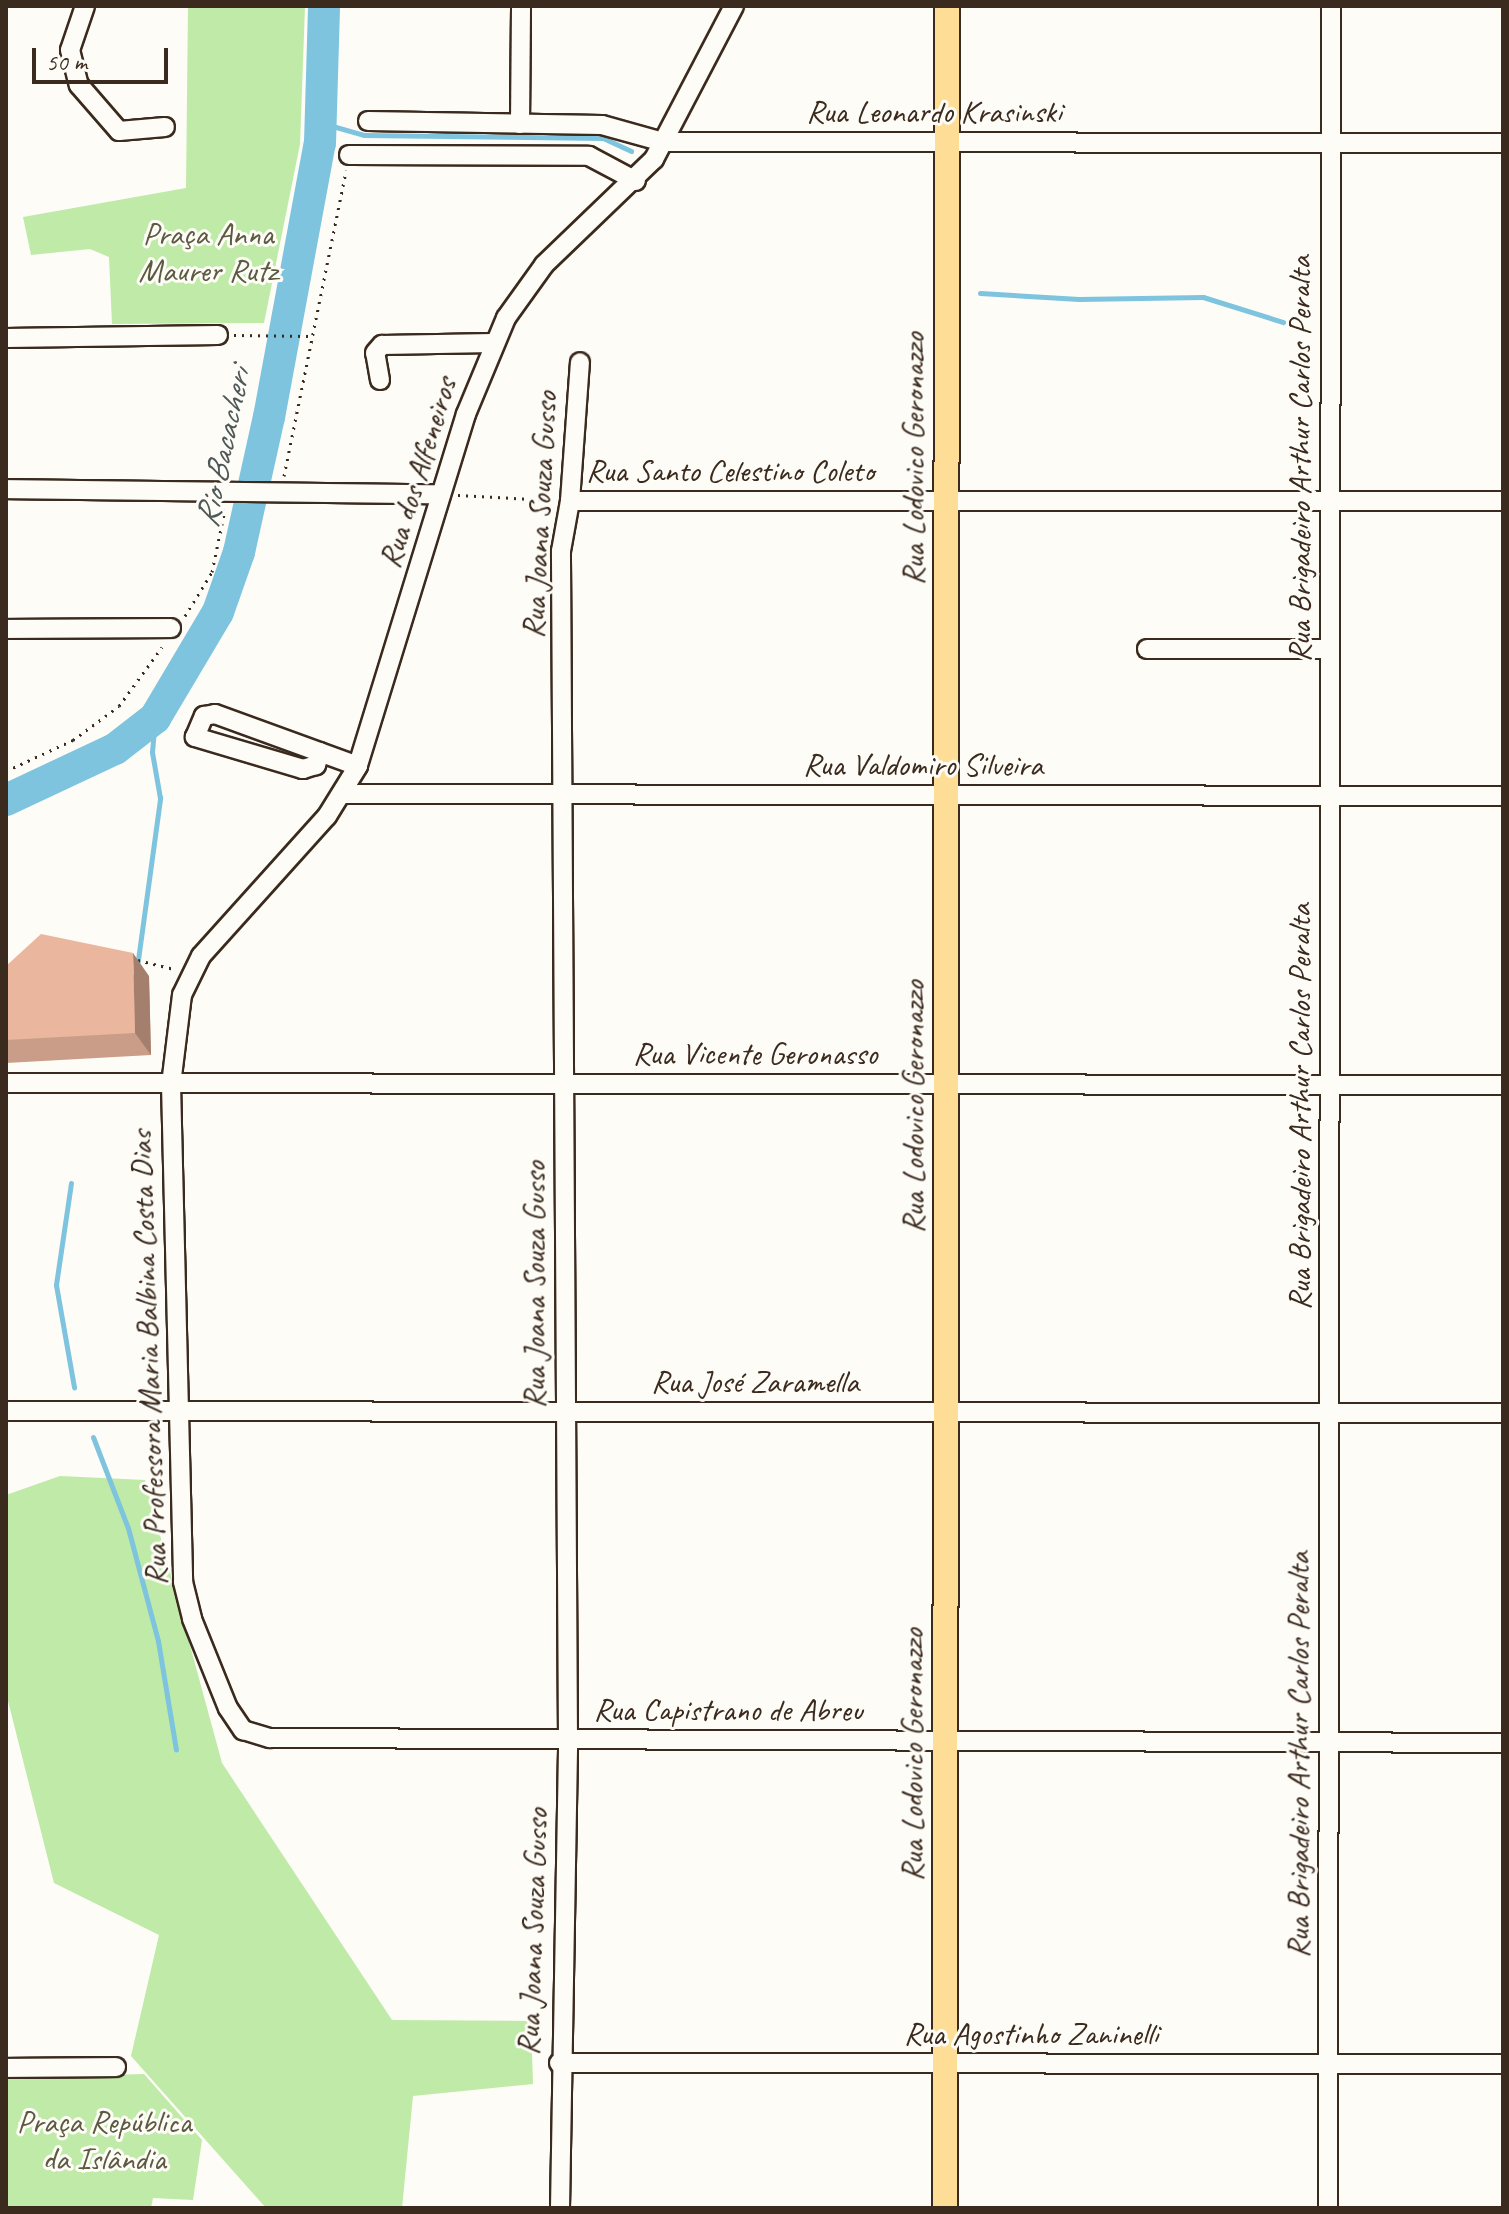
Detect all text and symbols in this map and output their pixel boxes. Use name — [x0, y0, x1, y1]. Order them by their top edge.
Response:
scale bar — [36, 32, 172, 82]
text: 50 m — [46, 47, 87, 77]
street label: Rua Leonardo Krasinski — [806, 93, 1062, 131]
park label: Praça Anna Maurer Rutz — [139, 216, 277, 291]
street label: Rua Brigadeiro Arthur Carlos Peralta — [1281, 257, 1319, 661]
street label: Rua Lodovico Geronazzo — [895, 333, 933, 585]
water label: Rio Bacacheri — [185, 365, 259, 531]
street label: Rua dos Alfeneiros — [371, 373, 465, 573]
street label: Rua Joana Souza Gusso — [514, 390, 566, 640]
street label: Rua Santo Celestino Coleto — [586, 452, 874, 490]
street label: Rua Valdomiro Silveira — [803, 746, 1043, 784]
street label: Rua Brigadeiro Arthur Carlos Peralta — [1281, 905, 1319, 1309]
street label: Rua Lodovico Geronazzo — [895, 981, 933, 1233]
street label: Rua Vicente Geronasso — [633, 1035, 877, 1073]
street label: Rua Professora Maria Balbina Costa Dias — [122, 1129, 176, 1587]
street label: Rua Joana Souza Gusso — [516, 1161, 554, 1409]
street label: Rua José Zaramella — [651, 1363, 859, 1401]
street label: Rua Brigadeiro Arthur Carlos Peralta — [1280, 1553, 1318, 1957]
street label: Rua Lodovico Geronazzo — [894, 1629, 932, 1881]
street label: Rua Capistrano de Abreu — [593, 1691, 863, 1729]
street label: Rua Joana Souza Gusso — [509, 1808, 557, 2056]
street label: Rua Agostinho Zaninelli — [904, 2015, 1158, 2053]
park label: Praça República da Islândia — [17, 2104, 191, 2179]

